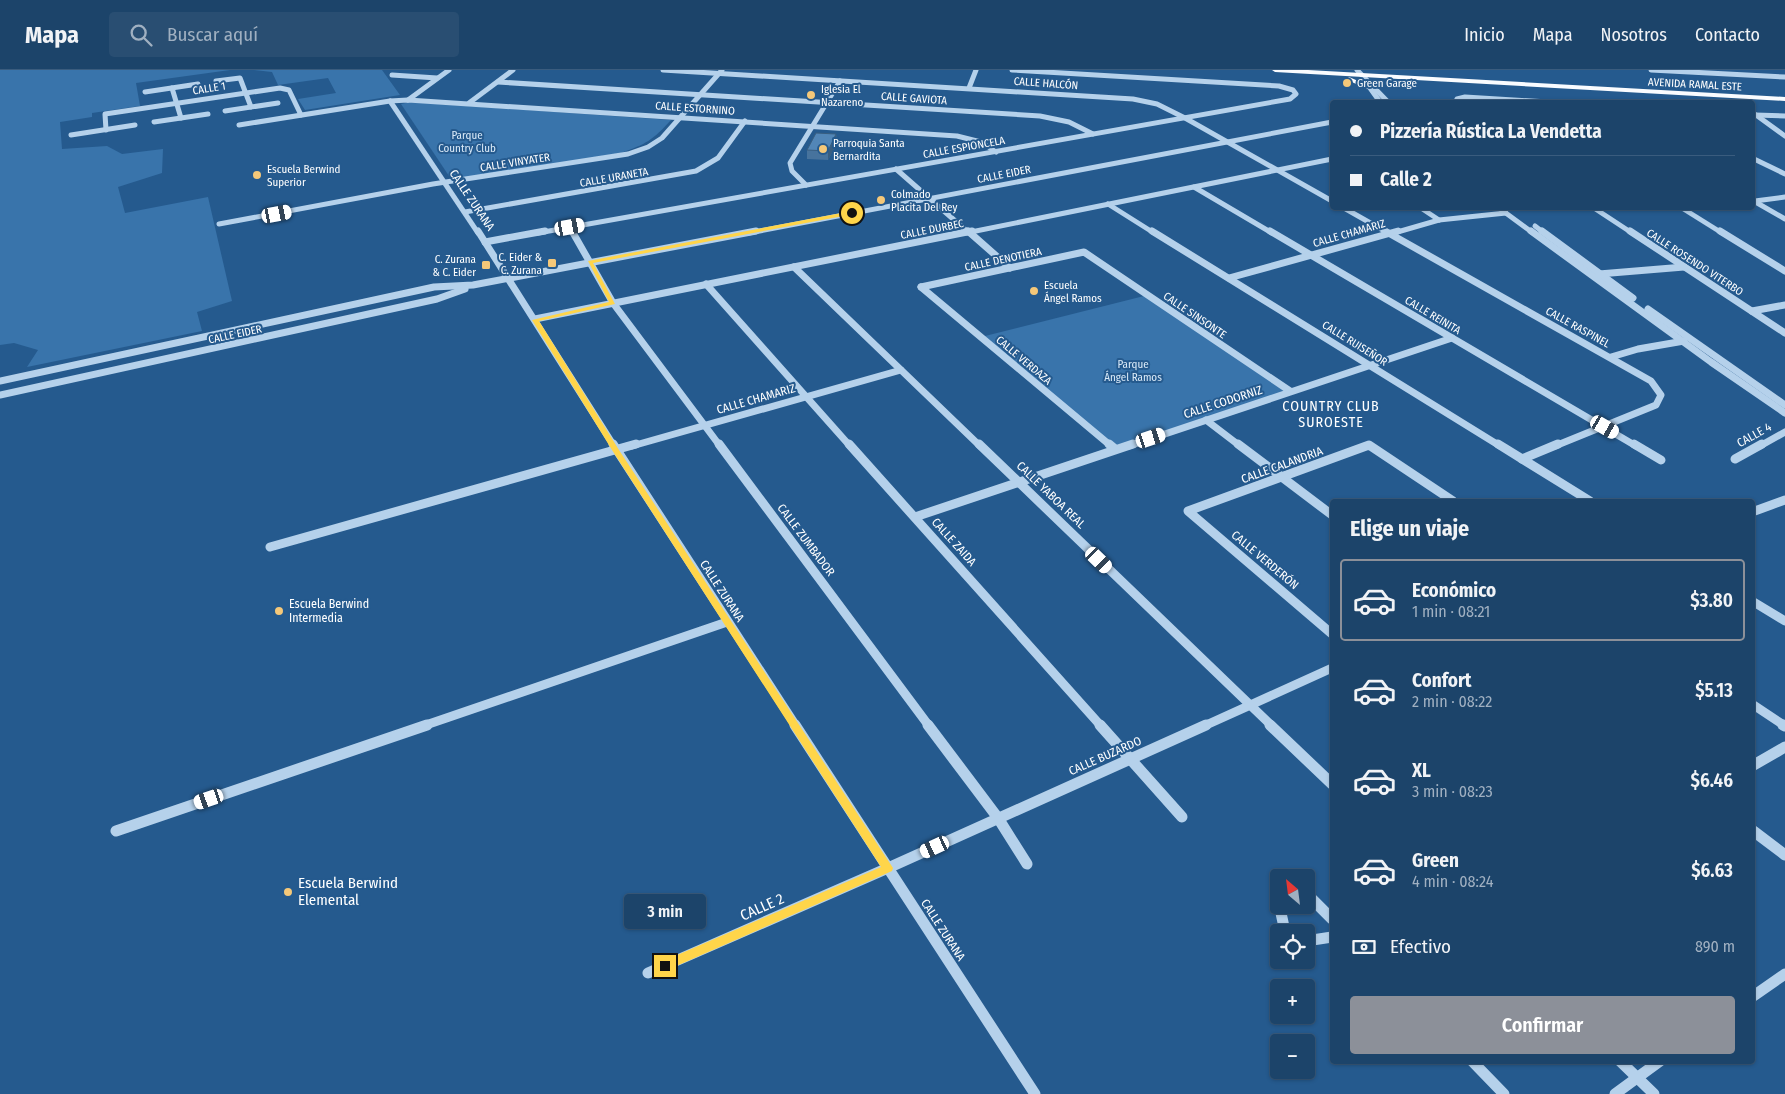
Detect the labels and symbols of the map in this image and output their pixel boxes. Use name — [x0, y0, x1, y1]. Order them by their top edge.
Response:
street label: CALLE HALCÓN — [1013, 74, 1079, 92]
street label: AVENIDA RAMAL ESTE — [1648, 76, 1742, 93]
marker: Green Garage — [1341, 77, 1353, 89]
place label: Green Garage — [1357, 77, 1417, 90]
street label: CALLE 1 — [192, 79, 226, 98]
place label: Iglesia El Nazareno — [821, 83, 863, 109]
marker: Iglesia El Nazareno — [805, 89, 817, 101]
street label: CALLE GAVIOTA — [881, 90, 948, 107]
street label: CALLE ESTORNINO — [655, 99, 735, 118]
park label: Parque Country Club — [438, 129, 496, 155]
street label: CALLE ESPIONCELA — [922, 134, 1006, 161]
place label: Parroquia Santa Bernardita — [833, 137, 905, 163]
marker: Parroquia Santa Bernardita — [817, 143, 829, 155]
street label: CALLE VINYATER — [479, 151, 551, 174]
place label: Escuela Berwind Superior — [267, 163, 340, 189]
street label: CALLE EIDER — [976, 163, 1032, 186]
street label: CALLE URANETA — [579, 165, 650, 190]
street label: CALLE ZURANA — [446, 167, 498, 234]
marker: Escuela Berwind Superior — [251, 169, 263, 181]
place label: Colmado Placita Del Rey — [891, 188, 957, 214]
marker: Colmado Placita Del Rey — [875, 194, 887, 206]
route start — [841, 202, 863, 224]
car — [260, 204, 293, 224]
car — [553, 217, 586, 237]
street label: CALLE DURBEC — [899, 217, 965, 242]
street label: CALLE CHAMARIZ — [1311, 217, 1387, 250]
street label: CALLE ROSENDO VITERBO — [1644, 226, 1746, 299]
street label: CALLE DENOTIERA — [963, 245, 1043, 274]
place label: C. Eider & C. Zurana — [498, 251, 542, 277]
place label: C. Zurana & C. Eider — [432, 253, 476, 279]
marker: C. Eider & C. Zurana — [546, 257, 558, 269]
marker: C. Zurana & C. Eider — [480, 259, 492, 271]
place label: Escuela Ángel Ramos — [1044, 279, 1102, 305]
marker: Escuela Ángel Ramos — [1028, 285, 1040, 297]
street label: CALLE SINSONTE — [1161, 290, 1229, 341]
street label: CALLE REINITA — [1402, 294, 1463, 337]
street label: CALLE RASPINEL — [1543, 304, 1612, 351]
street label: CALLE RUISEÑOR — [1320, 318, 1390, 369]
street label: CALLE EIDER — [207, 322, 263, 347]
street label: CALLE VERDAZA — [993, 333, 1054, 388]
park label: Parque Ángel Ramos — [1104, 358, 1162, 384]
street label: CALLE CHAMARIZ — [715, 381, 797, 417]
street label: CALLE CODORNIZ — [1182, 383, 1264, 421]
district label: COUNTRY CLUB SUROESTE — [1282, 398, 1380, 431]
car — [1588, 413, 1621, 441]
street label: CALLE 4 — [1734, 420, 1774, 450]
car — [1134, 426, 1167, 450]
street label: CALLE CALANDRIA — [1239, 444, 1325, 486]
street label: CALLE YABOA REAL — [1014, 459, 1089, 532]
street label: CALLE ZUMBADOR — [774, 501, 838, 579]
street label: CALLE ZAIDA — [929, 515, 980, 569]
street label: CALLE VERDERÓN — [1228, 527, 1302, 592]
car — [1083, 544, 1115, 576]
street label: CALLE ZURANA — [697, 558, 747, 625]
place label: Escuela Berwind Intermedia — [289, 597, 369, 625]
marker: Escuela Berwind Intermedia — [273, 605, 285, 617]
street label: CALLE BUZARDO — [1067, 734, 1143, 778]
car — [192, 787, 225, 811]
car — [918, 834, 951, 860]
north arrow — [1270, 869, 1315, 914]
place label: Escuela Berwind Elemental — [298, 874, 398, 909]
marker: Escuela Berwind Elemental — [282, 886, 294, 898]
street label: CALLE 2 — [737, 889, 787, 925]
callout: 3 min — [624, 894, 706, 928]
street label: CALLE ZURANA — [918, 897, 968, 964]
route end — [654, 955, 676, 977]

